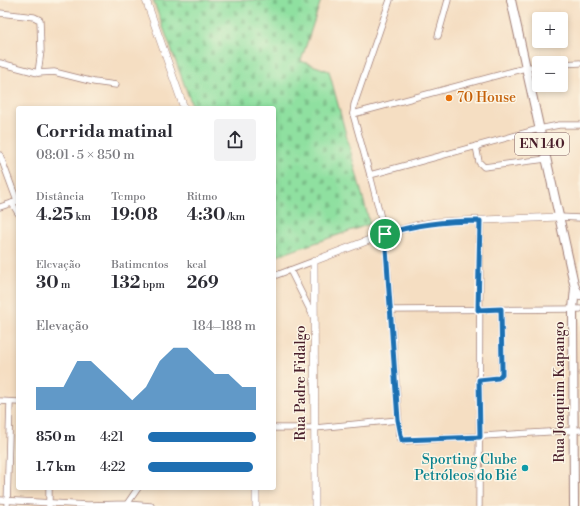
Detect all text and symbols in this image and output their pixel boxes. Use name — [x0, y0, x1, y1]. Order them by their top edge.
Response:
map controls — [532, 12, 568, 92]
button: + — [532, 12, 568, 48]
button: − — [532, 56, 568, 92]
place label: 70 House — [457, 89, 516, 107]
marker: 70 House — [444, 93, 454, 103]
button: share — [214, 119, 256, 161]
text: Corrida matinal — [36, 120, 173, 143]
road number: EN 140 — [515, 133, 569, 155]
text: 08:01 · 5 × 850 m — [36, 147, 135, 163]
text: Distância — [36, 190, 84, 204]
text: Tempo — [111, 190, 146, 204]
text: Ritmo — [187, 190, 217, 204]
text: 4.25 — [36, 204, 73, 226]
text: 19:08 — [111, 204, 158, 226]
text: 4:30 — [187, 204, 225, 226]
text: km — [73, 210, 91, 224]
text: /km — [225, 210, 245, 224]
pin — [368, 217, 402, 251]
icon: arrive — [374, 223, 396, 245]
text: Elevação — [36, 258, 81, 272]
text: Batimentos — [111, 258, 169, 272]
text: kcal — [187, 258, 207, 272]
text: 30 — [36, 272, 59, 294]
text: 132 — [111, 272, 140, 294]
text: 269 — [187, 272, 219, 294]
text: m — [59, 278, 71, 292]
text: bpm — [140, 278, 165, 292]
text: Elevação — [36, 318, 89, 334]
text: 184–188 m — [192, 318, 256, 334]
street label: Rua Joaquim Kapango — [551, 321, 569, 463]
street label: Rua Padre Fidalgo — [292, 325, 310, 441]
text: 850 m — [36, 429, 76, 445]
text: 4:21 — [100, 429, 124, 445]
place label: Sporting Clube Petróleos do Bié — [414, 451, 517, 485]
text: 1.7 km — [36, 459, 76, 475]
text: 4:22 — [100, 459, 126, 475]
marker: Sporting Clube Petróleos do Bié — [520, 463, 530, 473]

